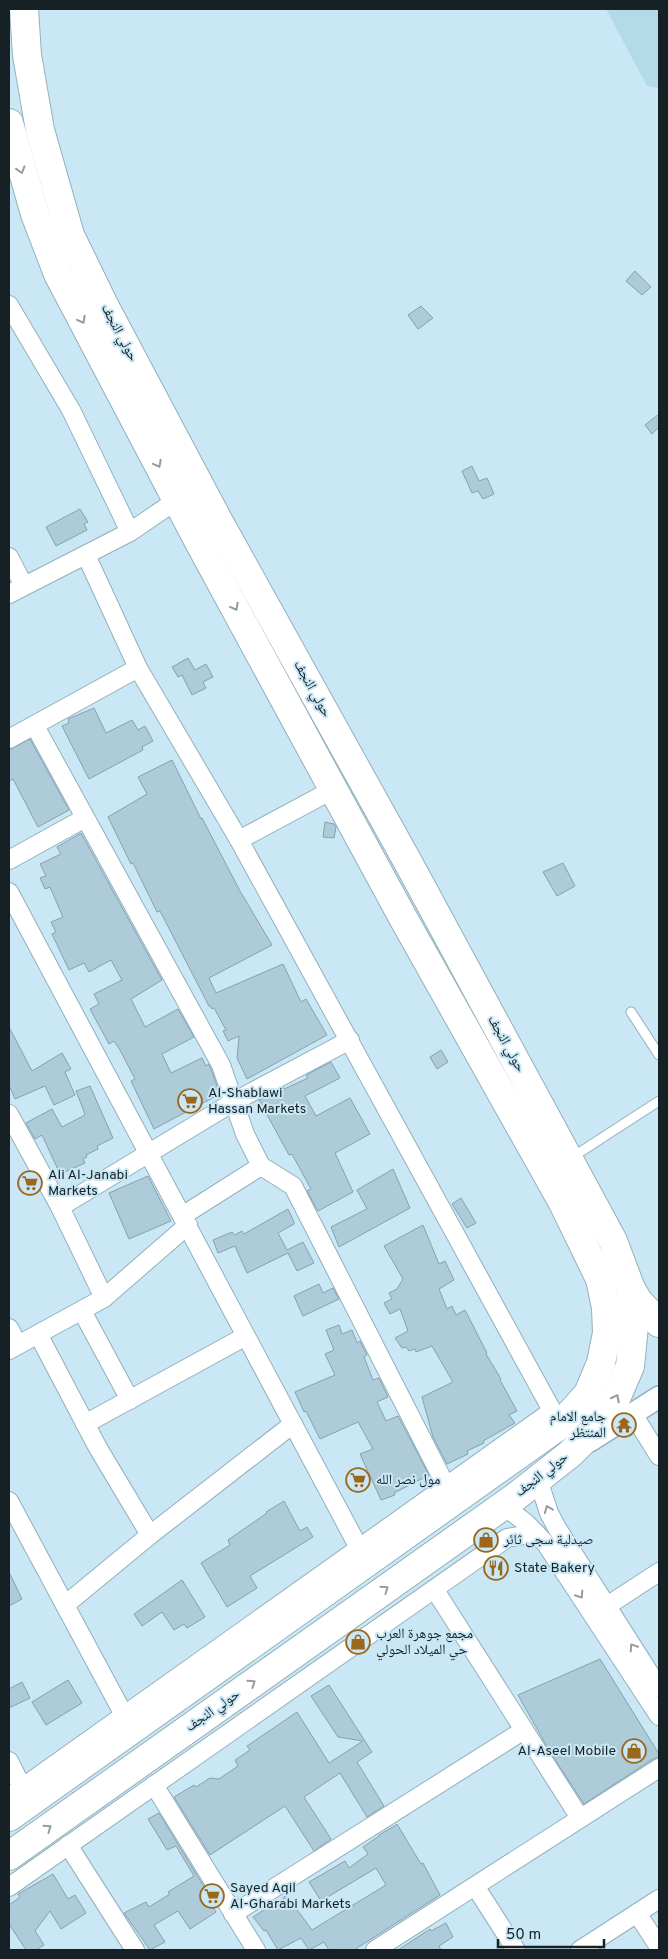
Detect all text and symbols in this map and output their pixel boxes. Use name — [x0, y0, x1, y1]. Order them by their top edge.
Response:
one-way arrow — [16, 165, 26, 173]
street label: حولي النجف — [95, 301, 141, 365]
one-way arrow — [76, 315, 86, 324]
one-way arrow — [152, 458, 162, 467]
one-way arrow — [228, 602, 238, 611]
street label: حولي النجف — [288, 658, 335, 721]
street label: حولي النجف — [482, 1013, 529, 1076]
place label: Al-Shablawi Hassan Markets — [208, 1085, 306, 1118]
supermarket icon: Al-Shablawi Hassan Markets — [177, 1088, 203, 1114]
place label: Ali Al-Janabi Markets — [48, 1167, 128, 1200]
supermarket icon: Ali Al-Janabi Markets — [17, 1170, 43, 1196]
one-way arrow — [610, 1394, 620, 1403]
place label: جامع الامام المنتظر — [550, 1409, 606, 1442]
temple icon: جامع الامام المنتظر — [611, 1412, 637, 1438]
street label: حولي النجف — [512, 1449, 573, 1502]
supermarket icon: مول نصر الله — [345, 1467, 371, 1493]
place label: مول نصر الله — [376, 1472, 440, 1489]
one-way arrow — [544, 1505, 554, 1514]
shop icon: صيدلية سجى ثائر — [473, 1527, 499, 1553]
place label: صيدلية سجى ثائر — [503, 1532, 594, 1549]
restaurant icon: State Bakery — [483, 1555, 509, 1581]
place label: State Bakery — [514, 1560, 595, 1577]
one-way arrow — [379, 1586, 389, 1595]
one-way arrow — [574, 1589, 583, 1598]
place label: مجمع جوهرة العرب حي الميلاد الحولي — [376, 1626, 473, 1660]
shop icon: مجمع جوهرة العرب حي الميلاد الحولي — [345, 1629, 371, 1655]
one-way arrow — [630, 1644, 639, 1653]
one-way arrow — [246, 1680, 256, 1689]
street label: حولي النجف — [183, 1686, 244, 1737]
shop icon: Al-Aseel Mobile — [621, 1738, 647, 1764]
place label: Al-Aseel Mobile — [518, 1743, 616, 1760]
one-way arrow — [43, 1825, 52, 1834]
place label: Sayed Aqil Al-Gharabi Markets — [230, 1880, 351, 1913]
supermarket icon: Sayed Aqil Al-Gharabi Markets — [199, 1883, 225, 1909]
scale bar — [498, 1916, 604, 1948]
text: 50 m — [506, 1926, 541, 1945]

